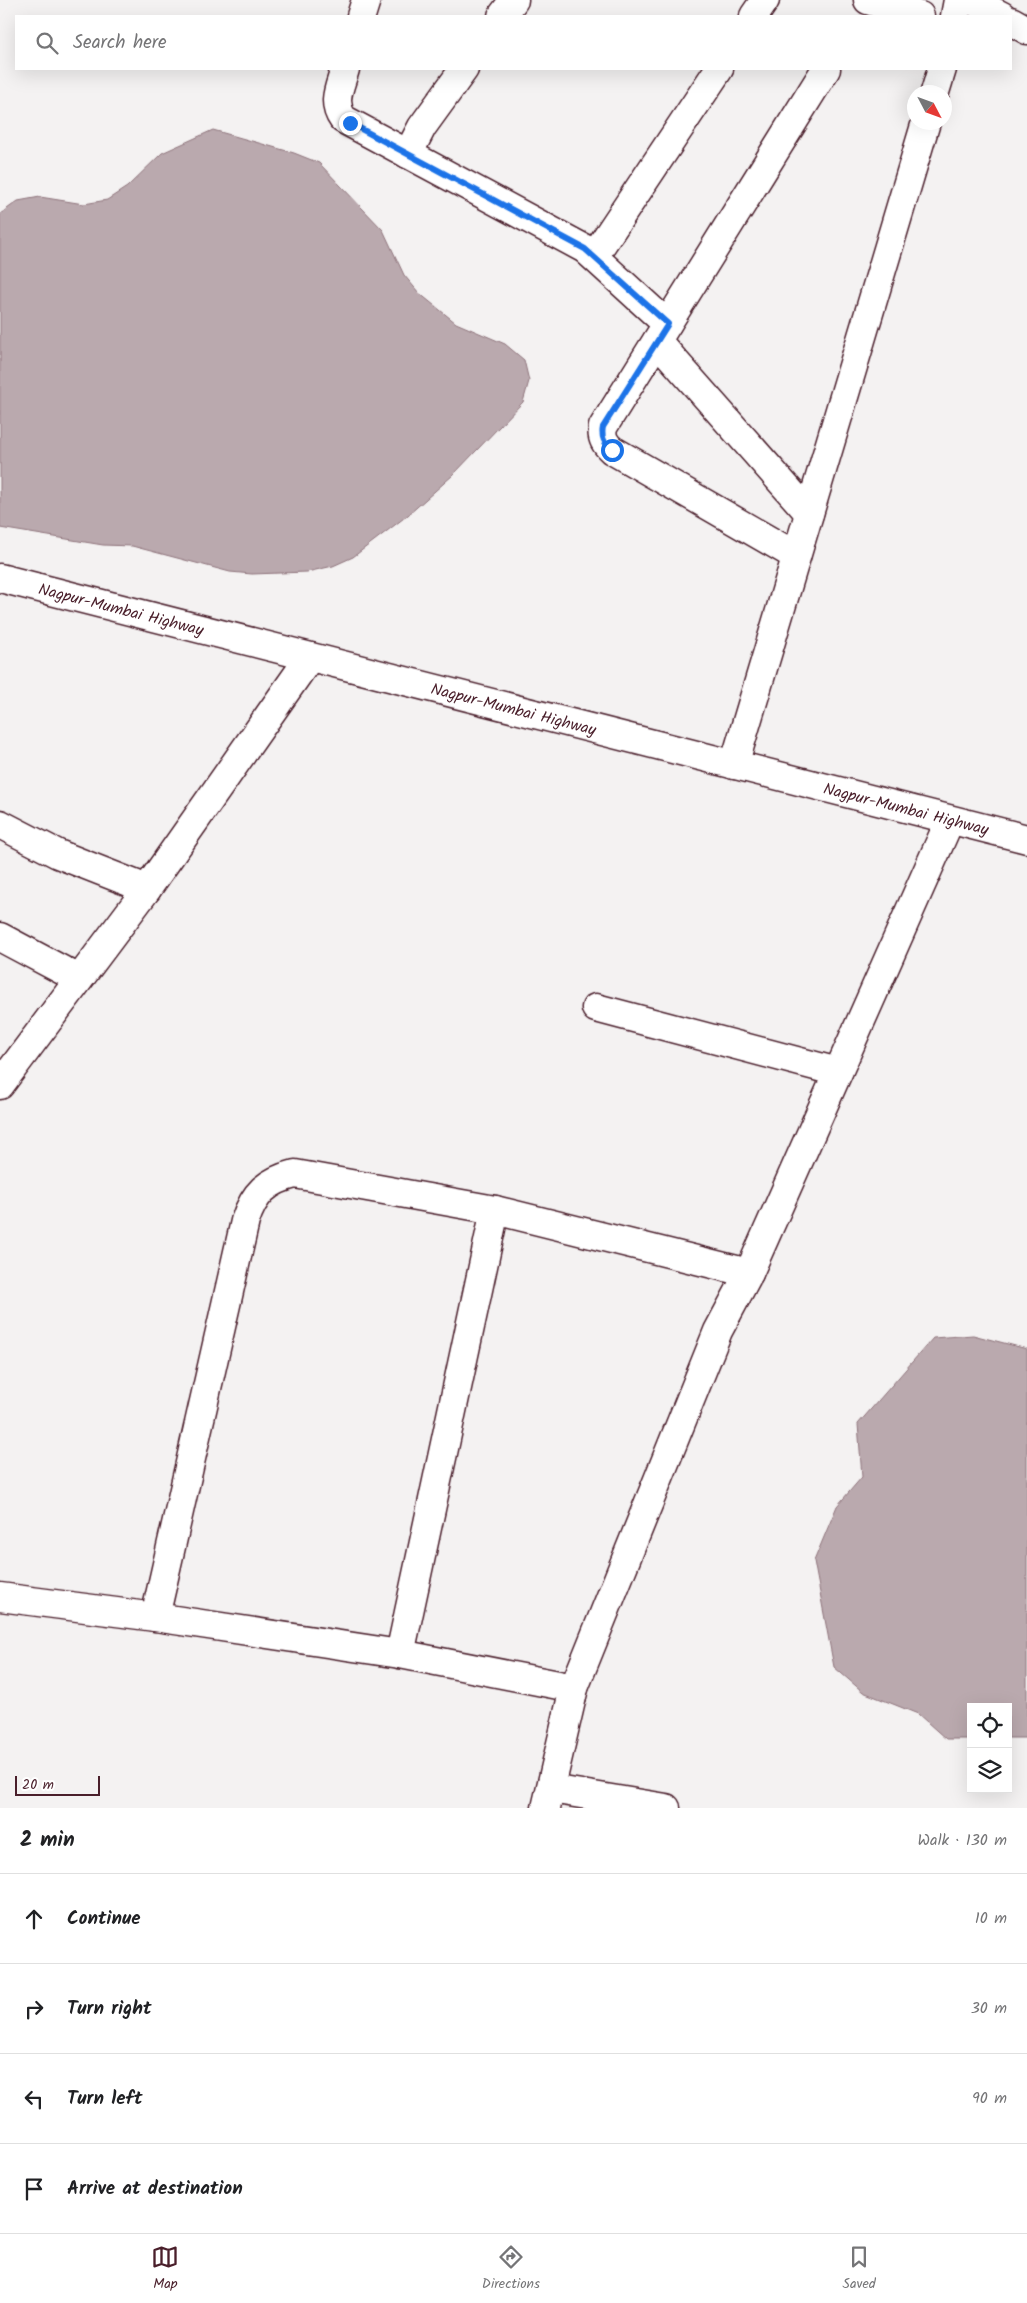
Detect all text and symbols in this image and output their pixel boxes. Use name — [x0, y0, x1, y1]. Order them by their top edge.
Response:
search box — [15, 15, 1012, 70]
text: Search here — [73, 28, 167, 58]
icon: search — [33, 29, 61, 57]
north arrow — [907, 85, 952, 130]
route end — [339, 112, 362, 135]
route start — [601, 439, 624, 462]
street label: Nagpur-Mumbai Highway — [35, 577, 207, 643]
street label: Nagpur-Mumbai Highway — [428, 677, 599, 743]
street label: Nagpur-Mumbai Highway — [820, 777, 992, 843]
map controls — [967, 1703, 1012, 1793]
button: locate — [967, 1703, 1012, 1748]
button: layers — [967, 1748, 1012, 1793]
scale bar — [15, 1773, 100, 1796]
text: 20 m — [22, 1774, 54, 1796]
text: 2 min — [20, 1824, 75, 1857]
text: Walk · 130 m — [918, 1828, 1007, 1853]
text: Continue — [67, 1904, 140, 1934]
icon: ahead — [20, 1905, 48, 1933]
text: 10 m — [975, 1906, 1007, 1931]
text: Turn right — [67, 1994, 152, 2024]
icon: right — [20, 1995, 48, 2023]
text: 30 m — [971, 1996, 1007, 2021]
text: Turn left — [67, 2084, 142, 2114]
icon: left — [20, 2085, 48, 2113]
text: 90 m — [972, 2086, 1007, 2111]
text: Arrive at destination — [67, 2174, 243, 2204]
icon: arrive — [20, 2175, 48, 2203]
tab: Map — [151, 2243, 179, 2295]
tab: Directions — [482, 2243, 540, 2295]
tab: Saved — [842, 2243, 876, 2295]

